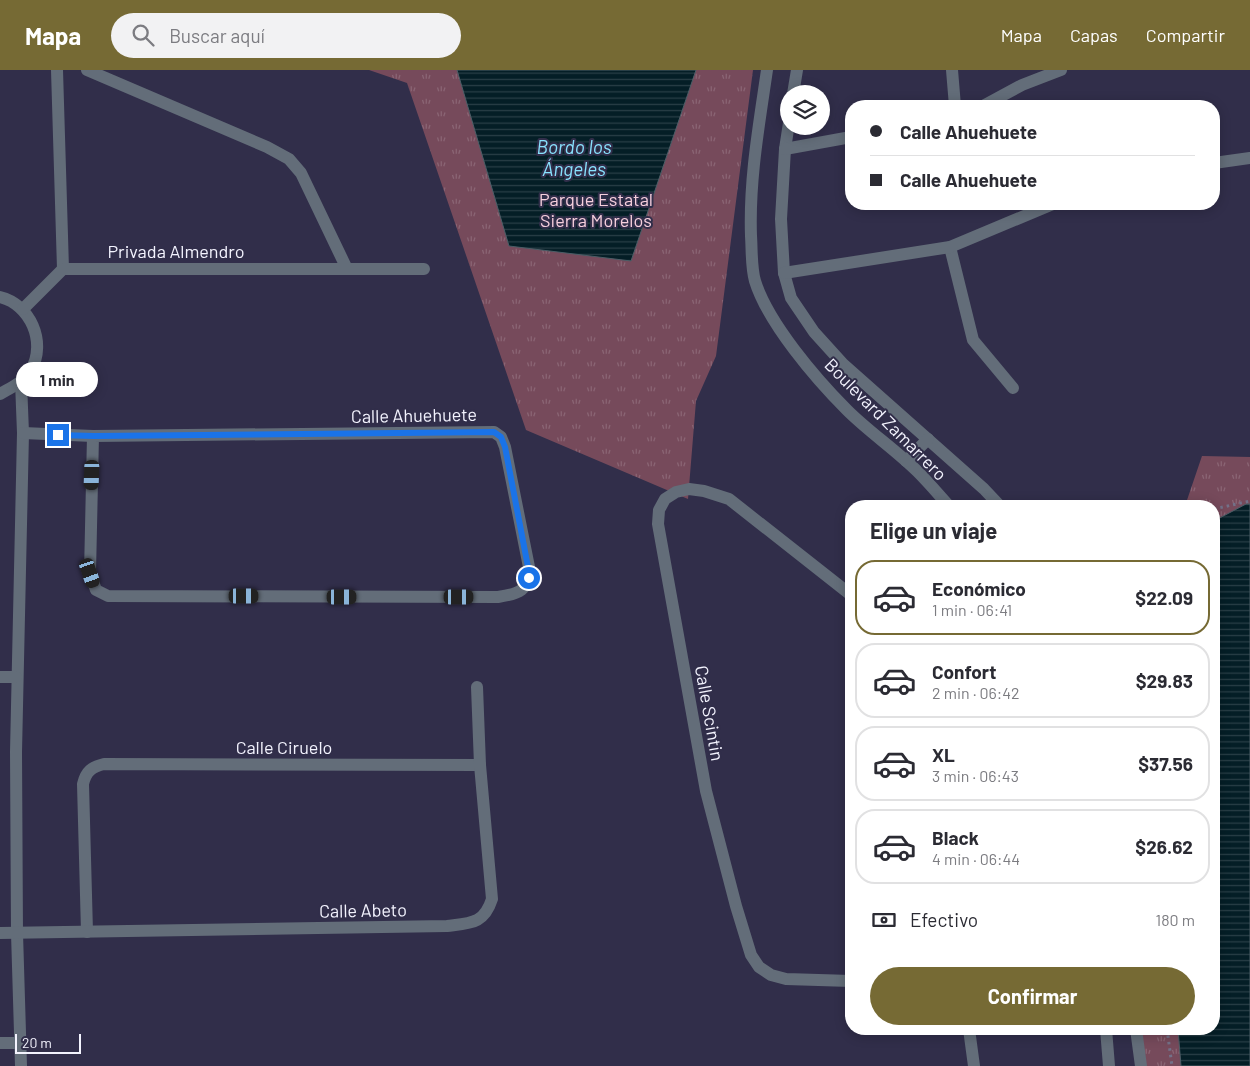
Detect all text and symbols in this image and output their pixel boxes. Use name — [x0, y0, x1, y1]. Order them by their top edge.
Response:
search box — [111, 13, 461, 58]
text: Mapa — [25, 21, 81, 50]
icon: search — [129, 21, 157, 49]
text: Buscar aquí — [169, 24, 265, 47]
text: Mapa — [1001, 24, 1042, 46]
text: Capas — [1070, 24, 1118, 46]
text: Compartir — [1146, 24, 1225, 46]
map controls — [780, 85, 830, 135]
button: layers — [780, 85, 830, 135]
text: Calle Ahuehuete — [900, 120, 1037, 143]
water label: Bordo los Ángeles — [536, 135, 612, 180]
text: Calle Ahuehuete — [900, 168, 1037, 191]
park label: Parque Estatal Sierra Morelos — [539, 188, 653, 231]
street label: Privada Almendro — [107, 240, 245, 262]
street label: Boulevard Zamarrero — [820, 353, 952, 485]
callout: 1 min — [17, 362, 99, 398]
text: 1 min — [39, 370, 75, 389]
street label: Calle Ahuehuete — [351, 403, 477, 427]
route end — [47, 424, 69, 446]
car — [83, 460, 100, 490]
text: Elige un viaje — [870, 517, 997, 543]
car — [78, 556, 101, 590]
route start — [518, 567, 540, 589]
icon: car — [872, 575, 917, 620]
text: Económico — [932, 577, 1026, 600]
text: $22.09 — [1135, 586, 1193, 609]
car — [229, 589, 259, 604]
car — [327, 590, 357, 605]
car — [444, 590, 474, 605]
text: 1 min · 06:41 — [932, 600, 1012, 619]
icon: car — [872, 658, 917, 703]
text: Confort — [932, 660, 996, 683]
street label: Calle Scintin — [691, 664, 729, 762]
text: $29.83 — [1136, 669, 1193, 692]
text: 2 min · 06:42 — [932, 683, 1020, 702]
street label: Calle Ciruelo — [236, 736, 332, 758]
icon: car — [872, 741, 917, 786]
text: XL — [932, 743, 955, 766]
text: $37.56 — [1138, 752, 1193, 775]
text: 3 min · 06:43 — [932, 766, 1019, 785]
icon: car — [872, 824, 917, 869]
text: Black — [932, 826, 979, 849]
text: $26.62 — [1135, 835, 1193, 858]
text: 4 min · 06:44 — [932, 849, 1020, 868]
street label: Calle Abeto — [319, 898, 407, 922]
icon: cash — [870, 906, 898, 934]
text: Efectivo — [910, 908, 978, 931]
text: 180 m — [1156, 910, 1195, 929]
button: Confirmar — [870, 967, 1195, 1025]
scale bar — [15, 1031, 81, 1054]
text: 20 m — [22, 1034, 52, 1051]

